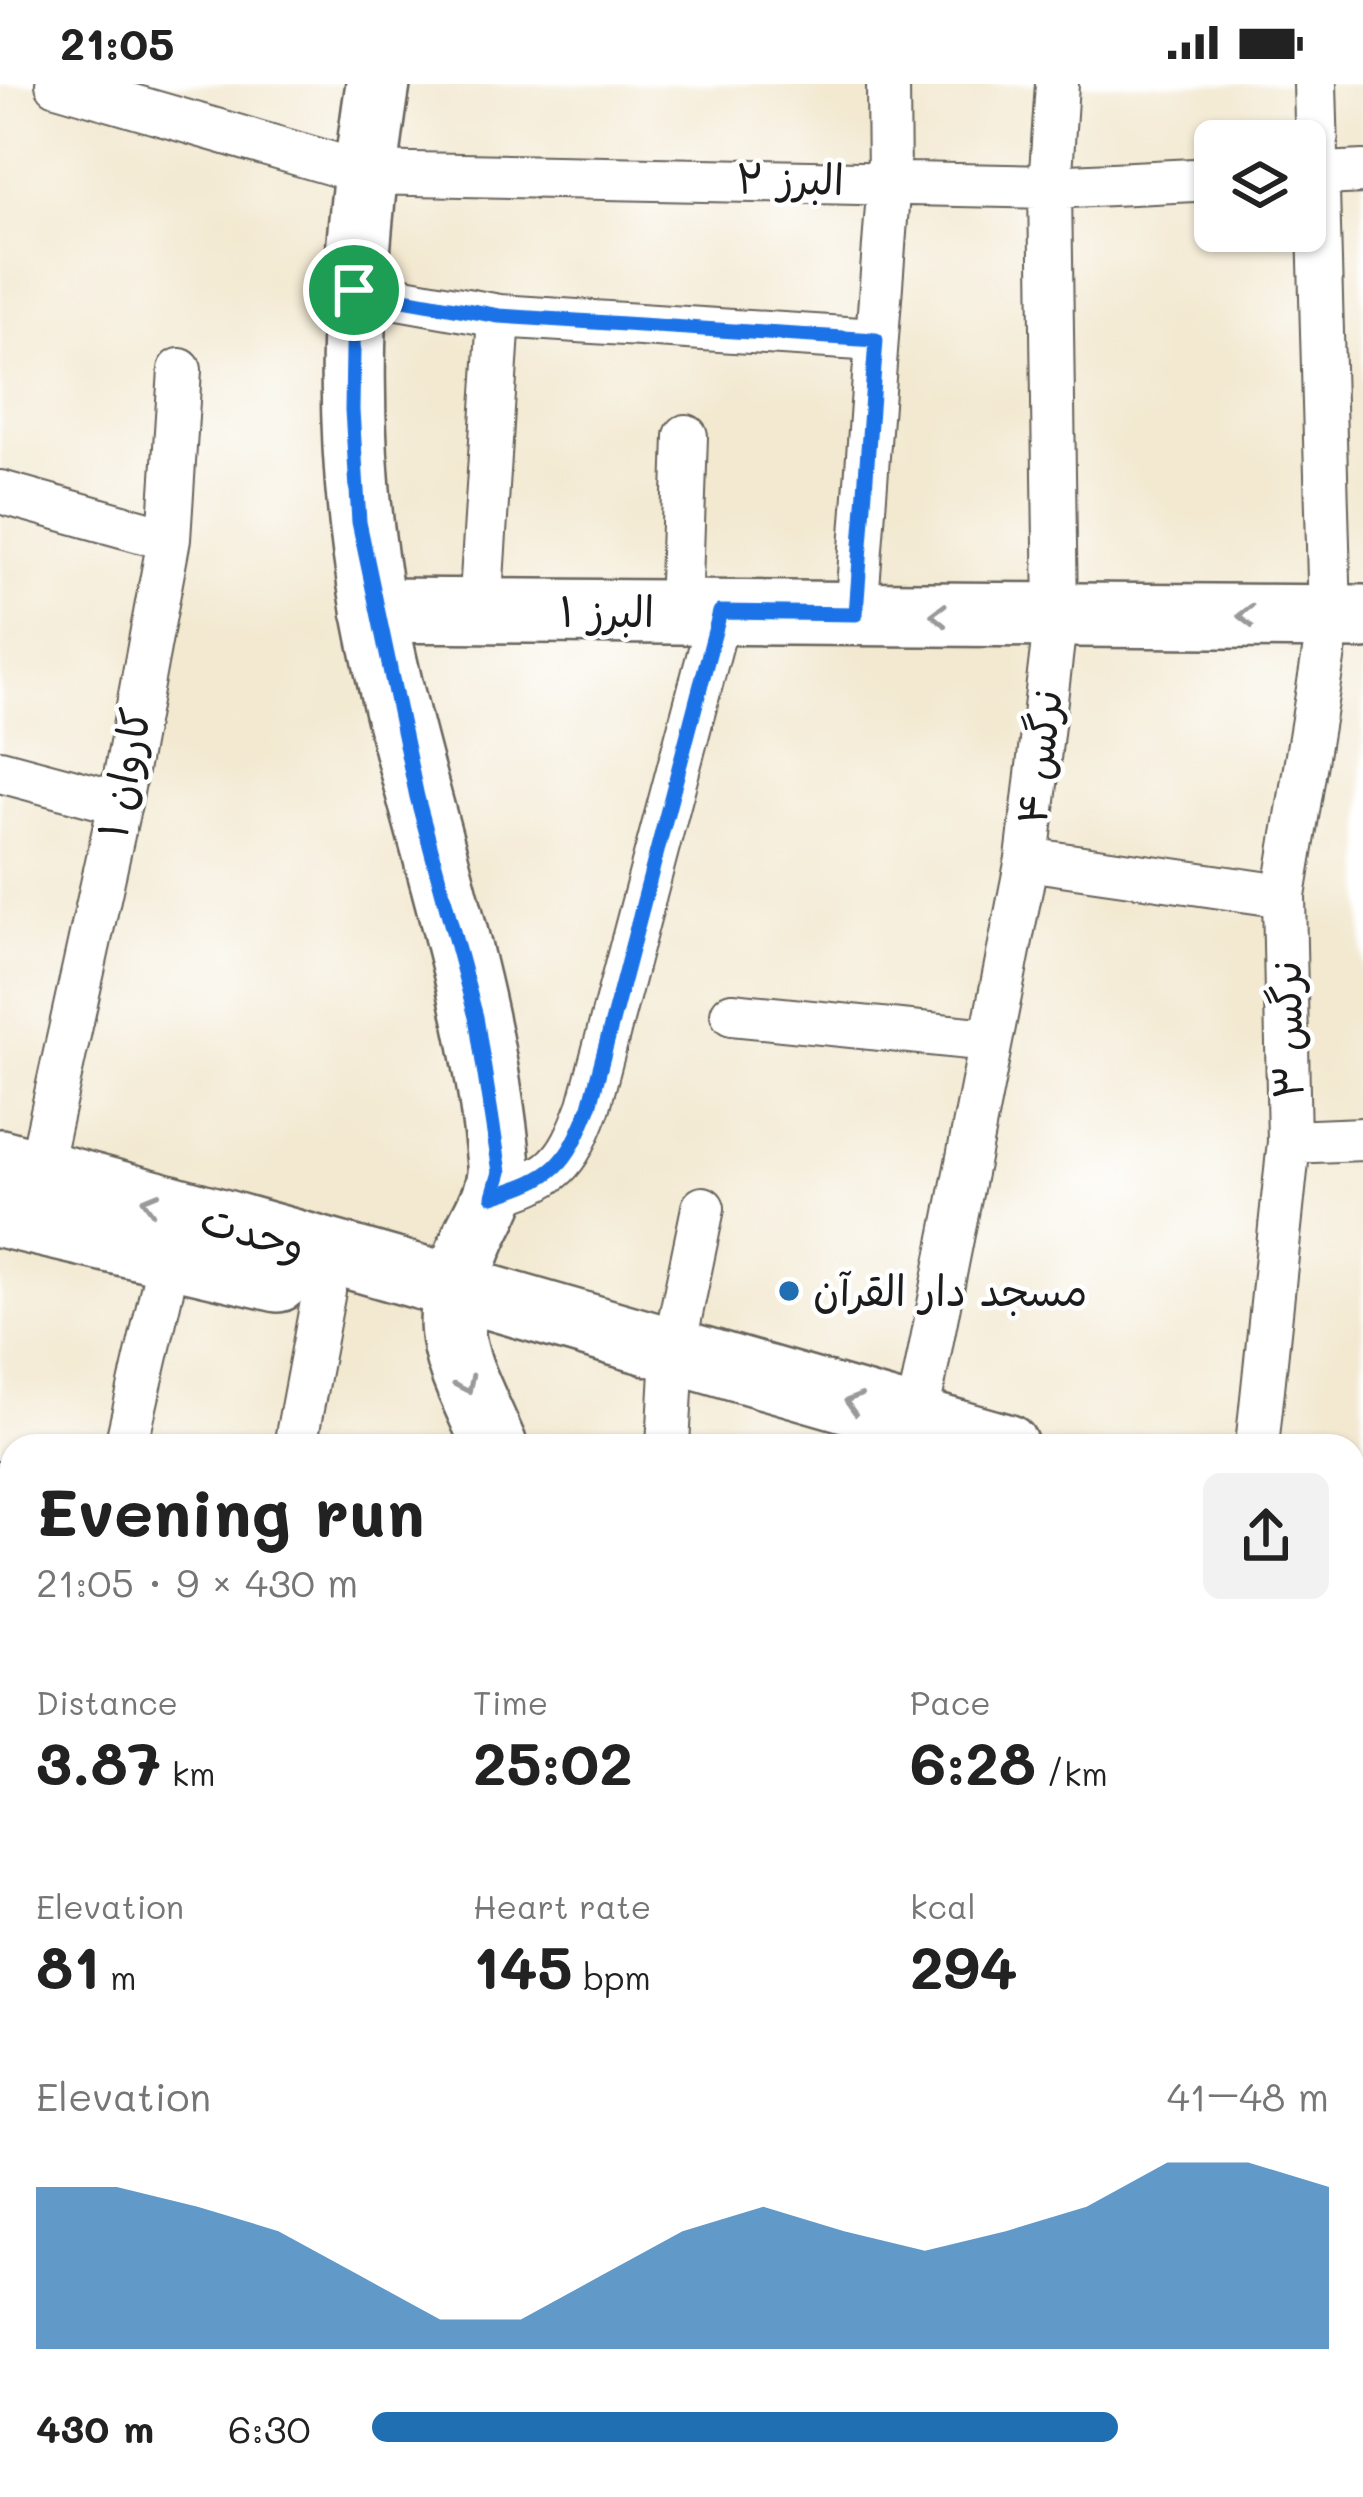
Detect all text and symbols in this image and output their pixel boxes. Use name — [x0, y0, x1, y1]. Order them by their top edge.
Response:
text: 21:05 — [60, 13, 175, 71]
map controls — [1194, 120, 1326, 252]
button: layers — [1194, 120, 1326, 252]
street label: البرز ۲ — [736, 149, 845, 206]
pin — [303, 239, 405, 341]
icon: arrive — [321, 257, 387, 323]
street label: البرز ۱ — [560, 583, 654, 638]
one-way arrow — [929, 602, 948, 628]
one-way arrow — [1236, 603, 1254, 629]
street label: نرگس ۴ — [1002, 686, 1073, 827]
street label: کاروان ۱ — [83, 703, 162, 842]
street label: نرگس ۳ — [1257, 960, 1314, 1100]
street label: وحدت — [195, 1189, 312, 1272]
one-way arrow — [140, 1192, 161, 1217]
place label: مسجد دار القرآن — [813, 1262, 1087, 1317]
marker: مسجد دار القرآن — [776, 1278, 802, 1304]
one-way arrow — [452, 1372, 475, 1394]
one-way arrow — [844, 1392, 865, 1417]
text: Evening run — [36, 1468, 425, 1554]
button: share — [1203, 1473, 1329, 1599]
text: 21:05 · 9 × 430 m — [36, 1556, 358, 1607]
text: Distance — [36, 1680, 178, 1723]
text: Time — [473, 1680, 548, 1723]
text: Pace — [910, 1680, 991, 1723]
text: 3.87 — [36, 1723, 161, 1801]
text: 25:02 — [473, 1723, 633, 1801]
text: 6:28 — [910, 1723, 1036, 1801]
text: km — [161, 1751, 216, 1794]
text: /km — [1036, 1751, 1108, 1794]
text: Elevation — [36, 1884, 184, 1927]
text: Heart rate — [473, 1884, 651, 1927]
text: kcal — [910, 1884, 976, 1927]
text: 81 — [36, 1927, 100, 2005]
text: 145 — [473, 1927, 573, 2005]
text: 294 — [910, 1927, 1018, 2005]
text: m — [100, 1955, 137, 1998]
text: bpm — [573, 1955, 651, 1998]
text: Elevation — [36, 2070, 211, 2121]
text: 41–48 m — [1167, 2070, 1329, 2121]
text: 430 m — [36, 2402, 154, 2453]
text: 6:30 — [228, 2402, 311, 2453]

